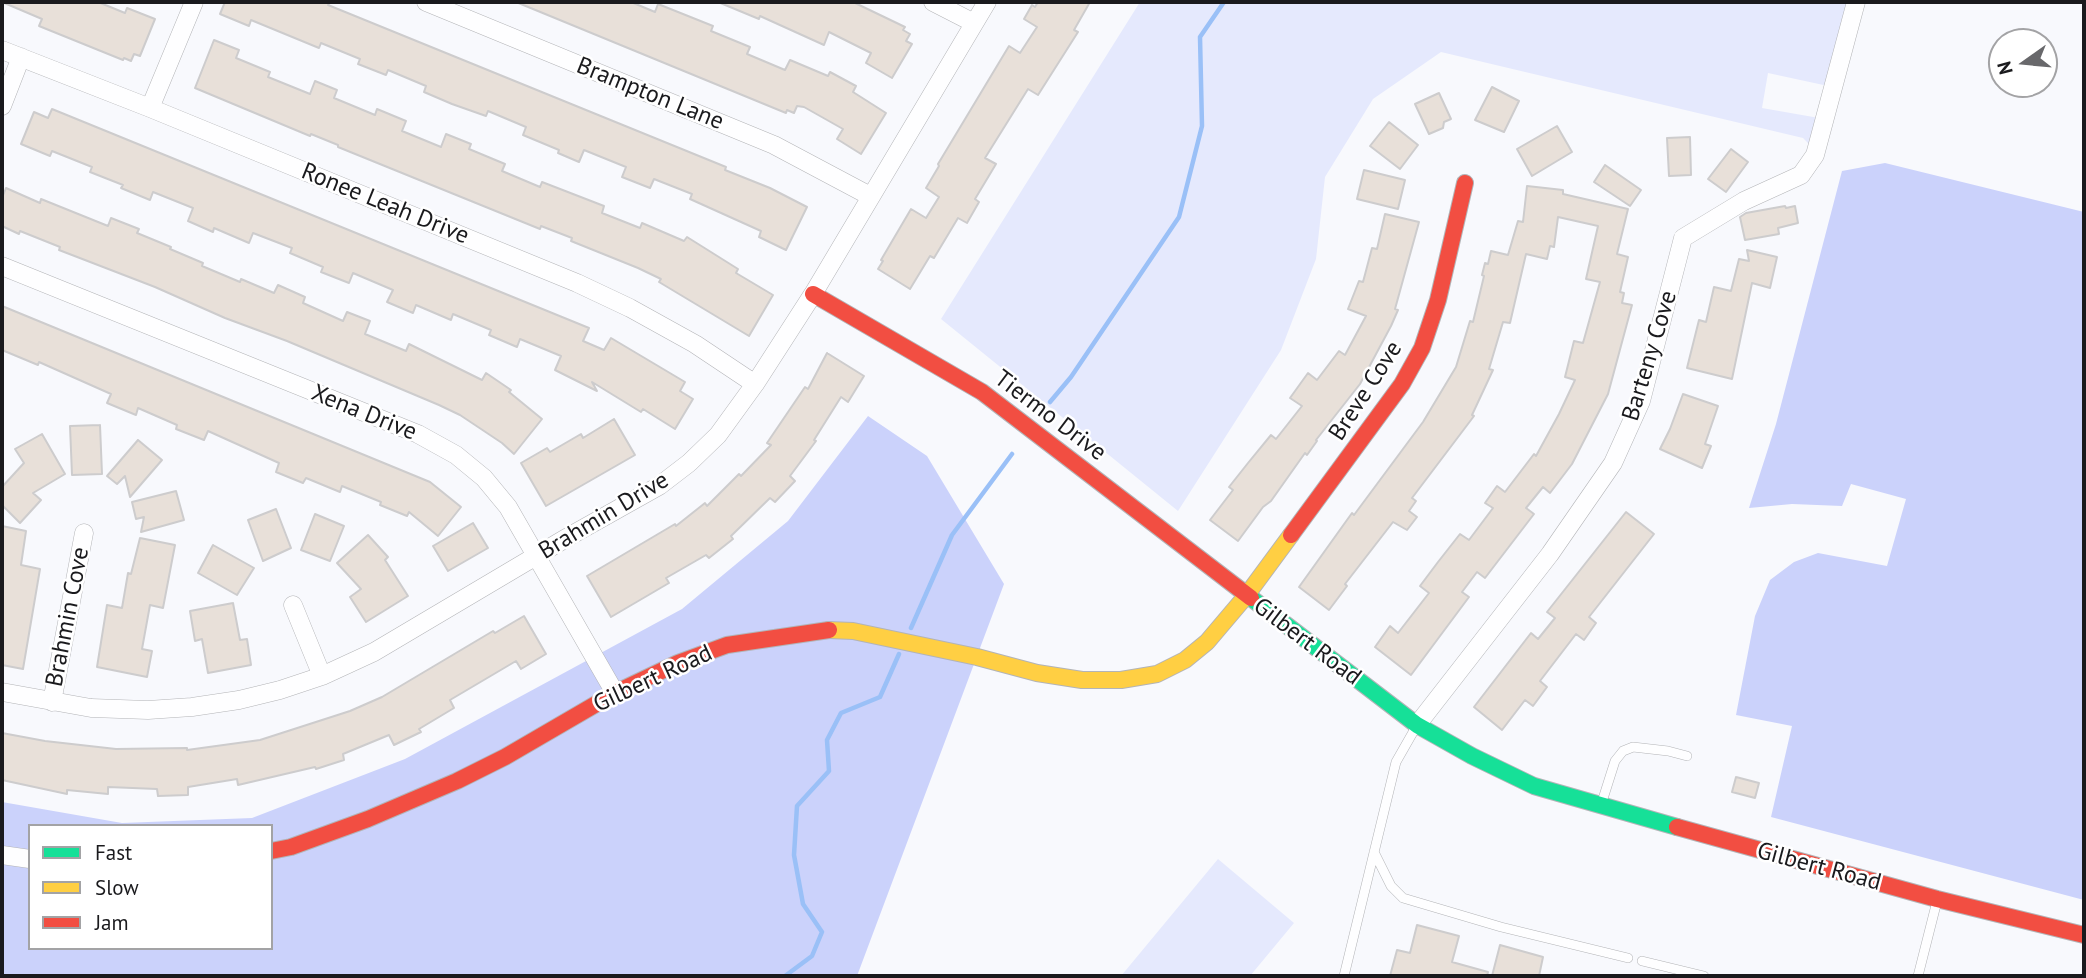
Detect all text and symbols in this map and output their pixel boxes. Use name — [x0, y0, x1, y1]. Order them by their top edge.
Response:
north arrow — [1988, 28, 2058, 98]
street label: Brampton Lane — [572, 51, 728, 137]
text: N — [1991, 59, 2018, 77]
street label: Ronee Leah Drive — [297, 157, 473, 251]
street label: Barteny Cove — [1617, 287, 1683, 425]
street label: Breve Cove — [1323, 336, 1409, 446]
street label: Tiermo Drive — [988, 365, 1112, 467]
street label: Xena Drive — [307, 379, 421, 447]
street label: Brahmin Drive — [534, 466, 674, 566]
street label: Brahmin Cove — [40, 545, 96, 689]
street label: Gilbert Road — [1247, 592, 1367, 692]
street label: Gilbert Road — [589, 639, 717, 719]
legend — [28, 824, 273, 950]
street label: Gilbert Road — [1754, 837, 1884, 897]
text: Fast — [95, 839, 132, 866]
text: Slow — [95, 874, 139, 901]
text: Jam — [95, 909, 129, 936]

